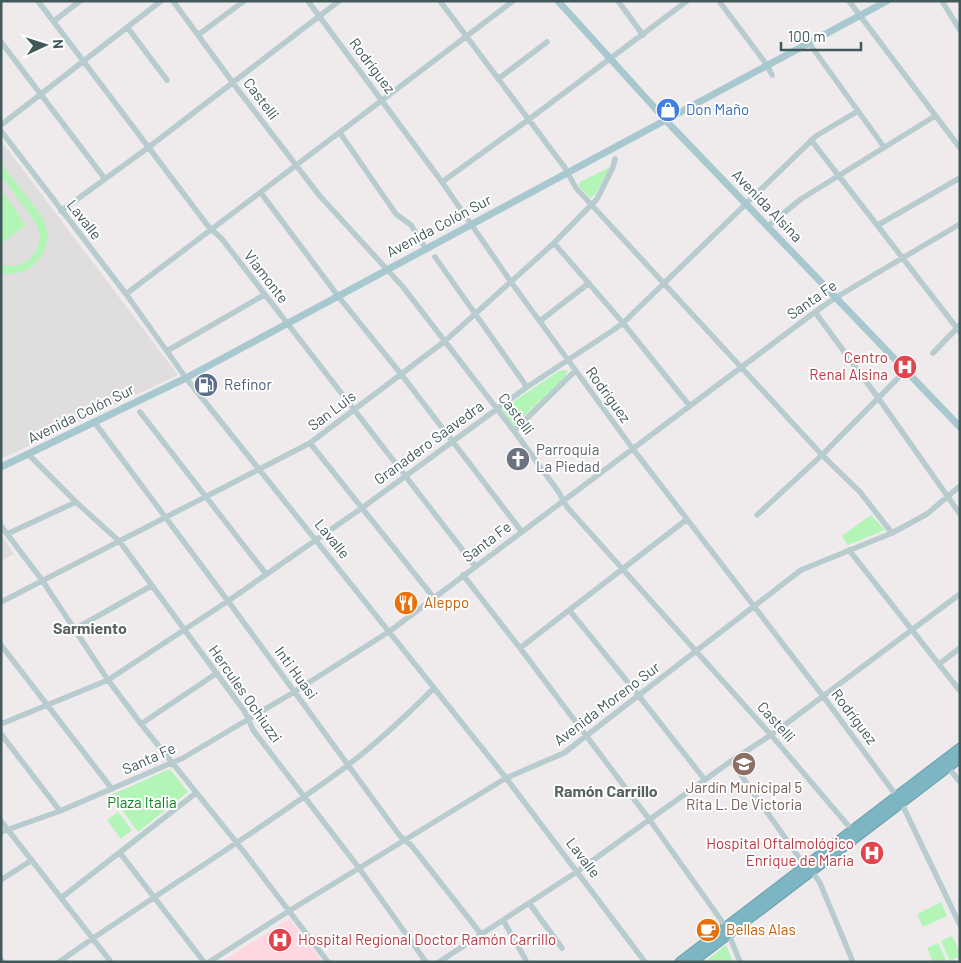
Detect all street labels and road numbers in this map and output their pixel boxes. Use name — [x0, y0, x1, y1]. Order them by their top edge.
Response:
street label: Rodríguez — [346, 34, 400, 97]
street label: Castelli — [240, 74, 283, 123]
street label: Avenida Alsina — [729, 165, 807, 245]
street label: Avenida Colón Sur — [383, 190, 495, 260]
street label: Lavalle — [64, 196, 106, 243]
street label: Viamonte — [241, 246, 293, 306]
street label: Santa Fe — [783, 276, 840, 323]
street label: Rodríguez — [582, 363, 635, 426]
street label: Avenida Colón Sur — [24, 379, 137, 447]
street label: San Luis — [304, 386, 359, 434]
street label: Castelli — [495, 389, 538, 438]
street label: Granadero Saavedra — [370, 396, 487, 488]
street label: Lavalle — [311, 515, 354, 562]
street label: Santa Fe — [458, 517, 514, 565]
street label: Hercules Ochiuzzi — [206, 641, 286, 746]
street label: Inti Huasi — [272, 643, 322, 702]
street label: Avenida Moreno Sur — [550, 657, 663, 749]
street label: Rodríguez — [828, 685, 882, 748]
street label: Castelli — [754, 698, 799, 745]
street label: Santa Fe — [119, 738, 178, 778]
street label: Lavalle — [563, 834, 605, 881]

